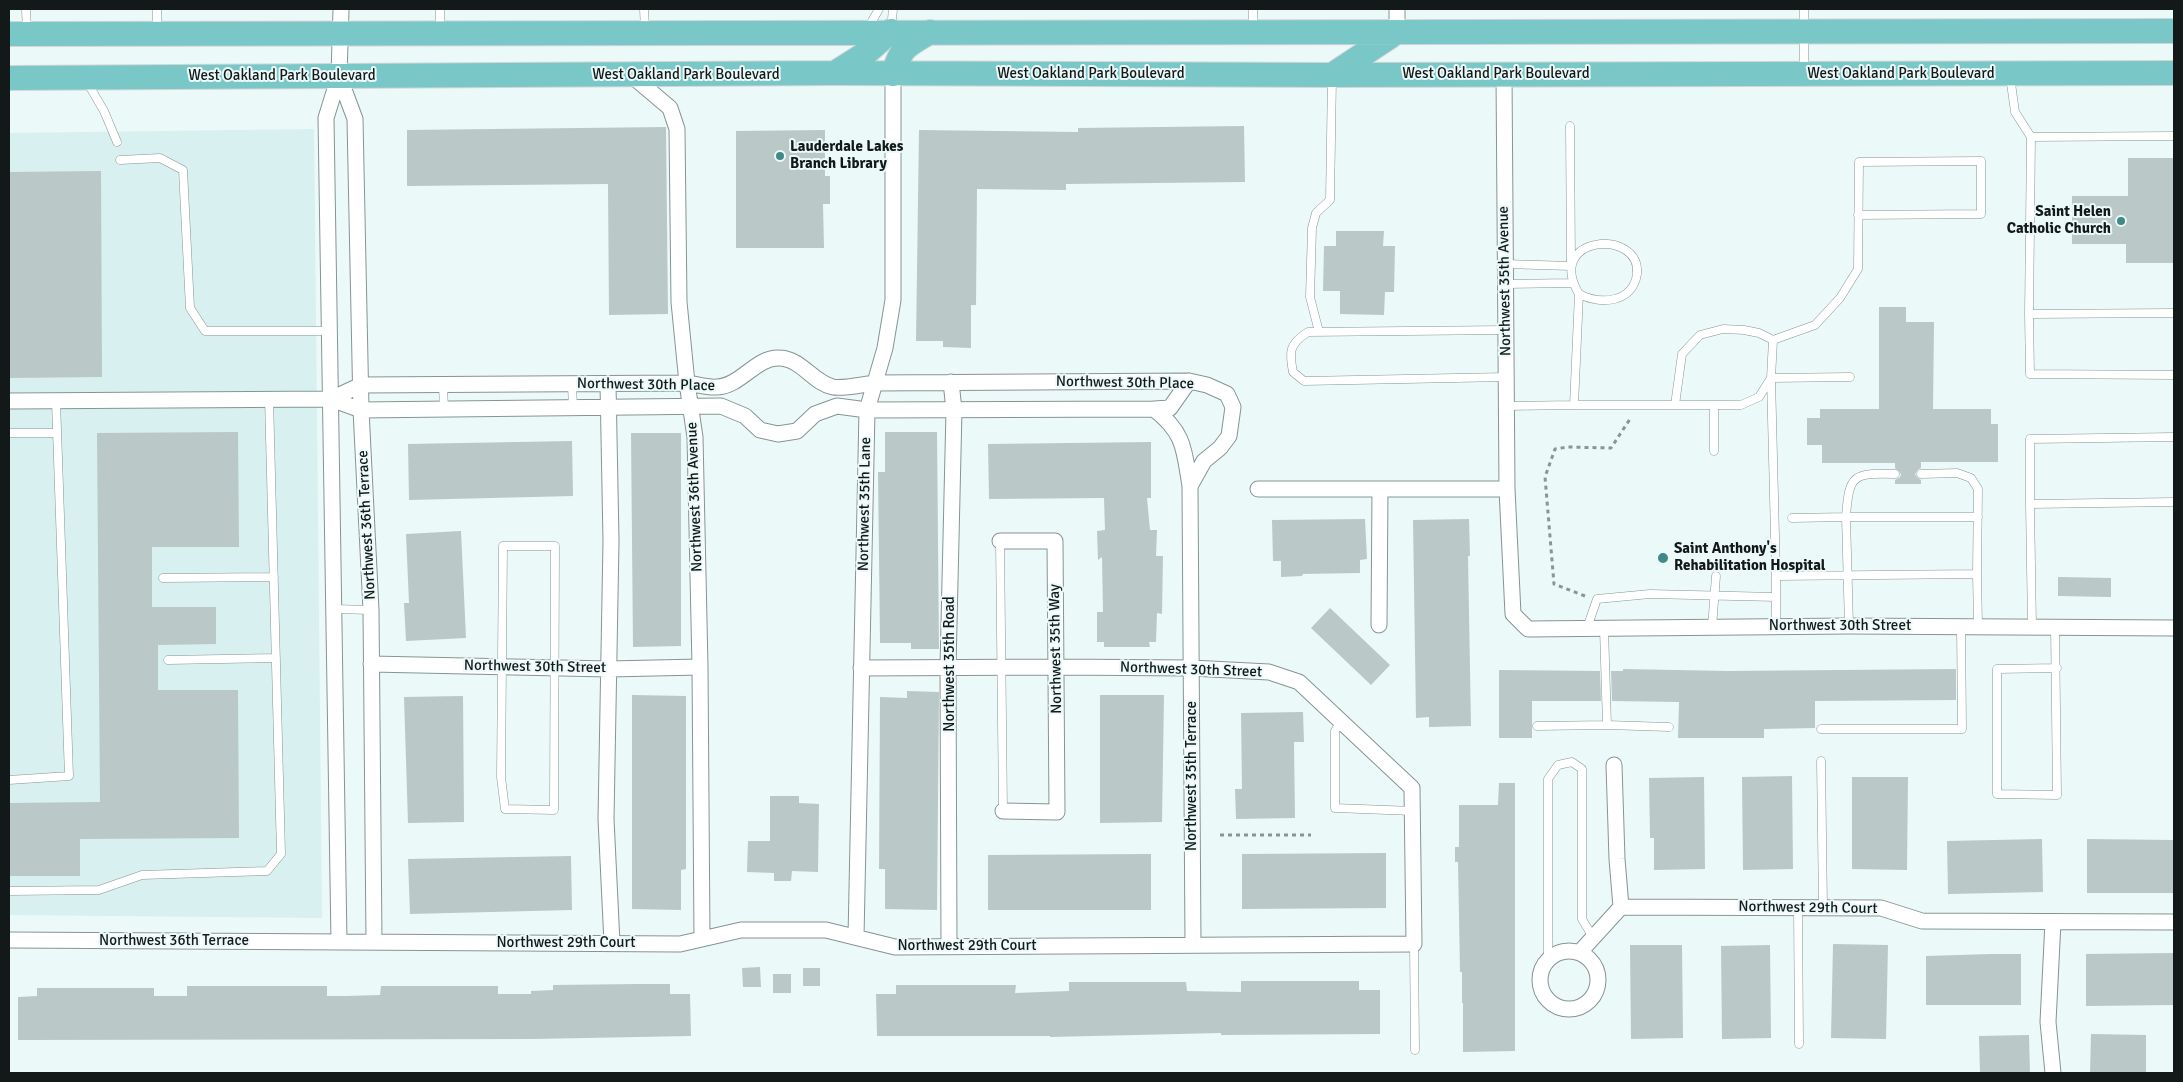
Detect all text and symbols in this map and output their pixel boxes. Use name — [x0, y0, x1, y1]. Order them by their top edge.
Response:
street label: West Oakland Park Boulevard — [997, 65, 1185, 83]
street label: West Oakland Park Boulevard — [1402, 65, 1590, 83]
street label: West Oakland Park Boulevard — [1807, 65, 1995, 83]
street label: West Oakland Park Boulevard — [592, 66, 780, 84]
street label: West Oakland Park Boulevard — [188, 67, 376, 85]
place label: Lauderdale Lakes Branch Library — [790, 138, 903, 173]
marker: Lauderdale Lakes Branch Library — [774, 150, 786, 162]
place label: Saint Helen Catholic Church — [2007, 203, 2111, 238]
street label: Northwest 35th Avenue — [1495, 206, 1515, 356]
marker: Saint Helen Catholic Church — [2115, 215, 2127, 227]
street label: Northwest 30th Place — [1056, 373, 1194, 393]
street label: Northwest 30th Place — [577, 375, 715, 395]
street label: Northwest 36th Avenue — [683, 422, 707, 572]
street label: Northwest 35th Lane — [855, 437, 875, 571]
street label: Northwest 36th Terrace — [354, 450, 380, 600]
place label: Saint Anthony's Rehabilitation Hospital — [1674, 540, 1826, 575]
marker: Saint Anthony's Rehabilitation Hospital — [1656, 551, 1670, 565]
street label: Northwest 35th Way — [1046, 584, 1066, 714]
street label: Northwest 35th Road — [941, 596, 959, 732]
street label: Northwest 30th Street — [1769, 617, 1911, 635]
street label: Northwest 30th Street — [464, 657, 606, 677]
street label: Northwest 30th Street — [1120, 659, 1262, 681]
street label: Northwest 35th Terrace — [1183, 701, 1201, 851]
street label: Northwest 29th Court — [1738, 898, 1878, 918]
street label: Northwest 36th Terrace — [99, 932, 249, 950]
street label: Northwest 29th Court — [496, 934, 636, 952]
street label: Northwest 29th Court — [897, 937, 1037, 955]

